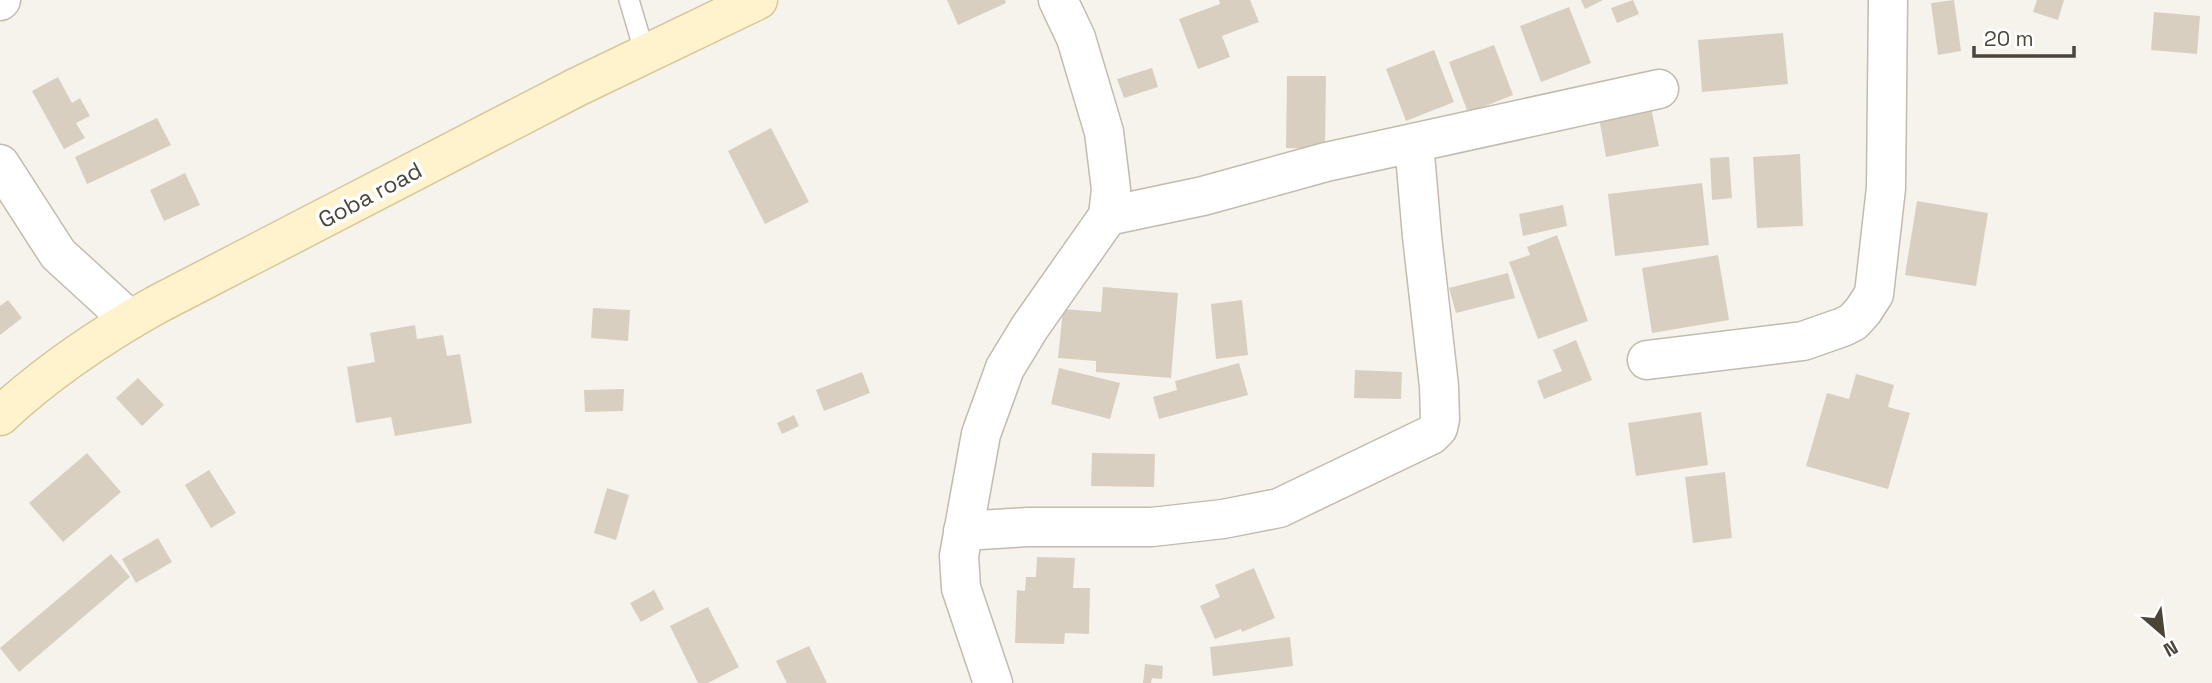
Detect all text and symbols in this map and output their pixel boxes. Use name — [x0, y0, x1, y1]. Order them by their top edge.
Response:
scale bar — [1974, 14, 2074, 58]
text: 20 m — [1984, 25, 2034, 52]
street label: Goba road — [313, 155, 427, 235]
north arrow — [2128, 599, 2198, 669]
text: N — [2159, 635, 2182, 663]

